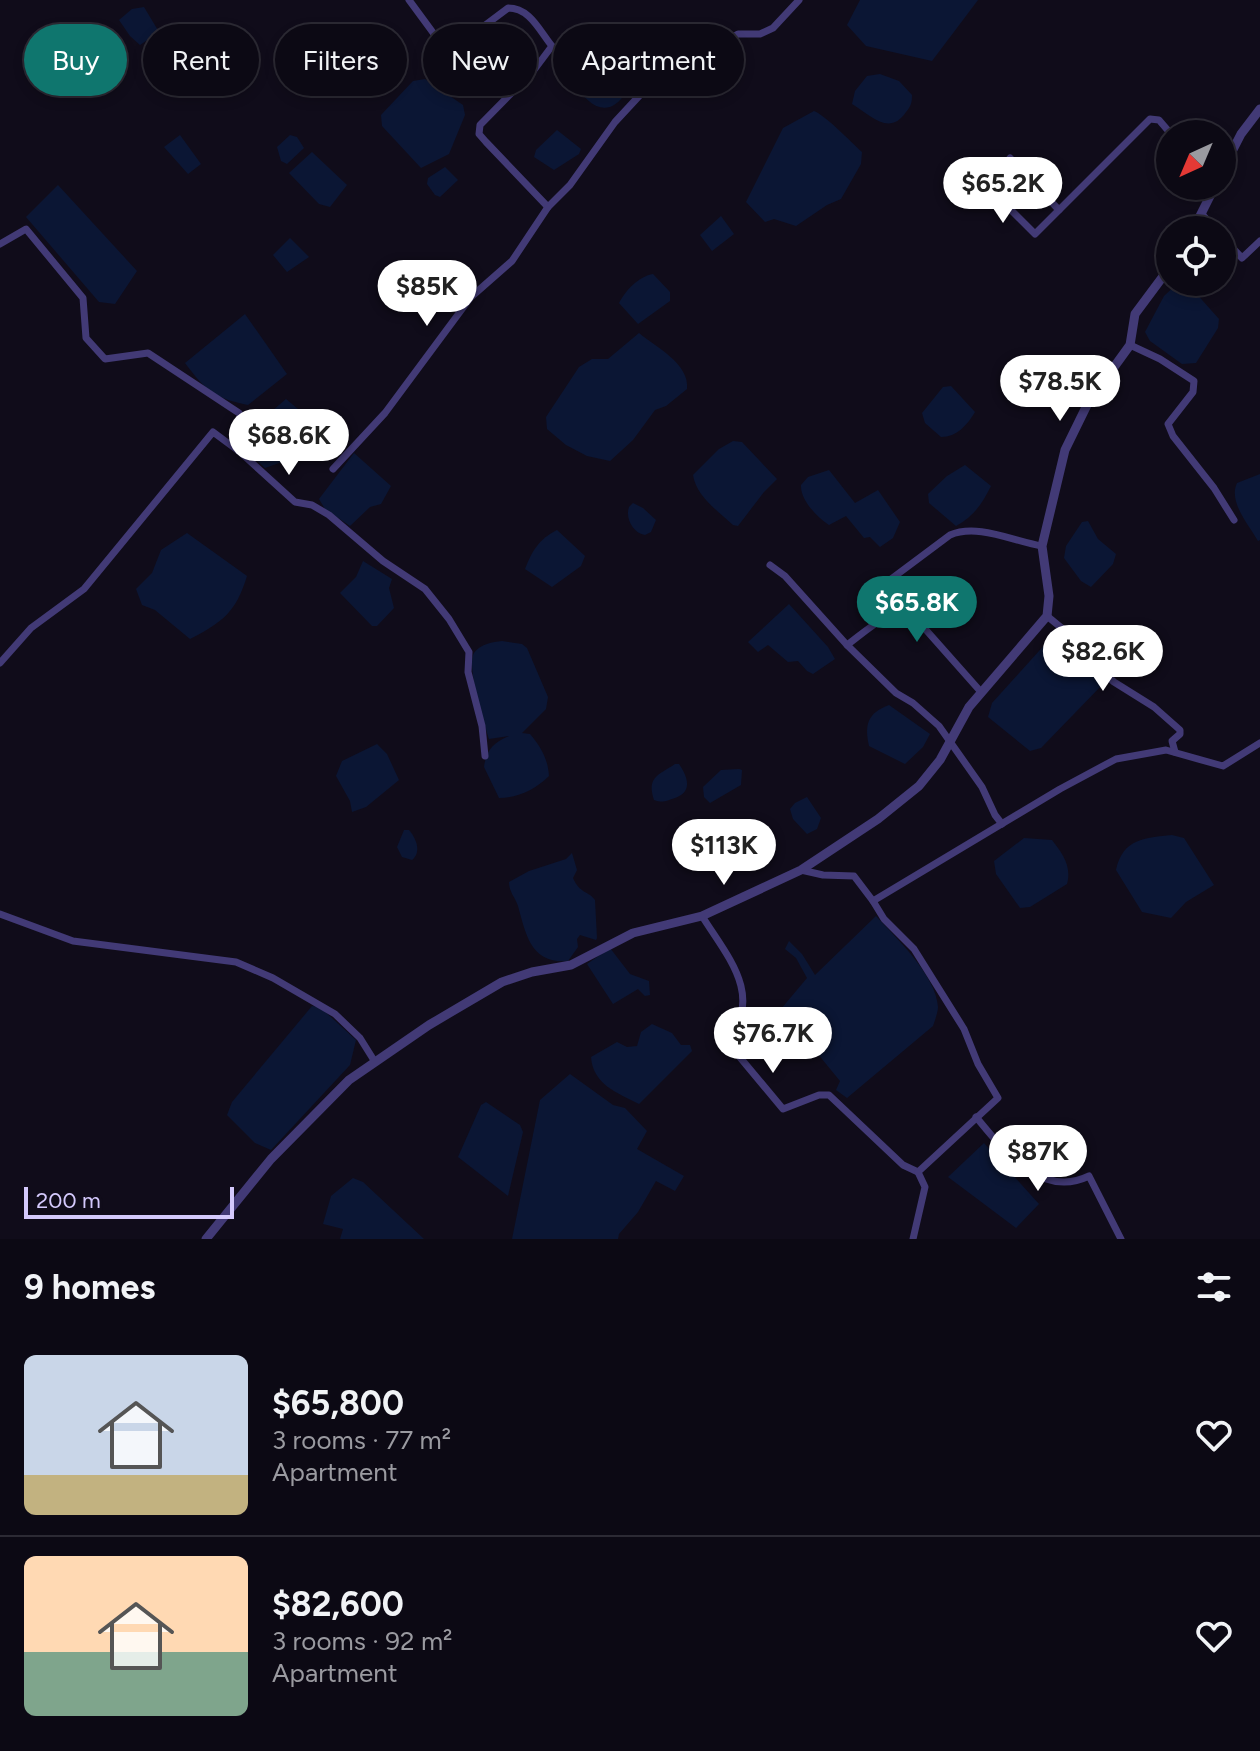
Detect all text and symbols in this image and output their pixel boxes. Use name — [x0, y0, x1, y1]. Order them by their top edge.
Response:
chip: Buy — [24, 24, 127, 96]
chip: Rent — [143, 24, 259, 96]
chip: Filters — [275, 24, 407, 96]
chip: New — [423, 24, 537, 96]
chip: Apartment — [553, 24, 744, 96]
north arrow — [1156, 120, 1236, 200]
map controls — [1156, 120, 1236, 296]
pin: $65.2K — [938, 157, 1068, 225]
text: $65.2K — [961, 167, 1045, 199]
button: locate — [1156, 216, 1236, 296]
pin: $85K — [380, 260, 474, 328]
text: $85K — [396, 270, 458, 302]
pin: $78.5K — [995, 355, 1125, 423]
text: $78.5K — [1018, 365, 1102, 397]
pin: $68.6K — [224, 409, 354, 477]
text: $68.6K — [247, 419, 331, 451]
pin: $65.8K — [852, 576, 982, 644]
text: $65.8K — [875, 586, 959, 618]
pin: $82.6K — [1038, 625, 1168, 693]
text: $82.6K — [1061, 635, 1145, 667]
pin: $113K — [668, 819, 780, 887]
text: $113K — [690, 829, 758, 861]
pin: $76.7K — [708, 1007, 838, 1075]
text: $76.7K — [732, 1017, 814, 1049]
pin: $87K — [991, 1125, 1085, 1193]
text: $87K — [1007, 1135, 1069, 1167]
scale bar — [24, 1183, 234, 1219]
text: 200 m — [36, 1187, 101, 1214]
icon: filters — [1192, 1265, 1236, 1309]
text: 9 homes — [24, 1267, 155, 1308]
text: $65,800 — [272, 1383, 404, 1424]
icon: home — [88, 1387, 184, 1483]
icon: heart — [1192, 1413, 1236, 1457]
text: 3 rooms · 77 m² — [272, 1424, 451, 1456]
text: Apartment — [272, 1456, 398, 1488]
text: $82,600 — [272, 1584, 404, 1625]
icon: home — [88, 1588, 184, 1684]
icon: heart — [1192, 1614, 1236, 1658]
text: 3 rooms · 92 m² — [272, 1625, 452, 1657]
text: Apartment — [272, 1657, 398, 1689]

